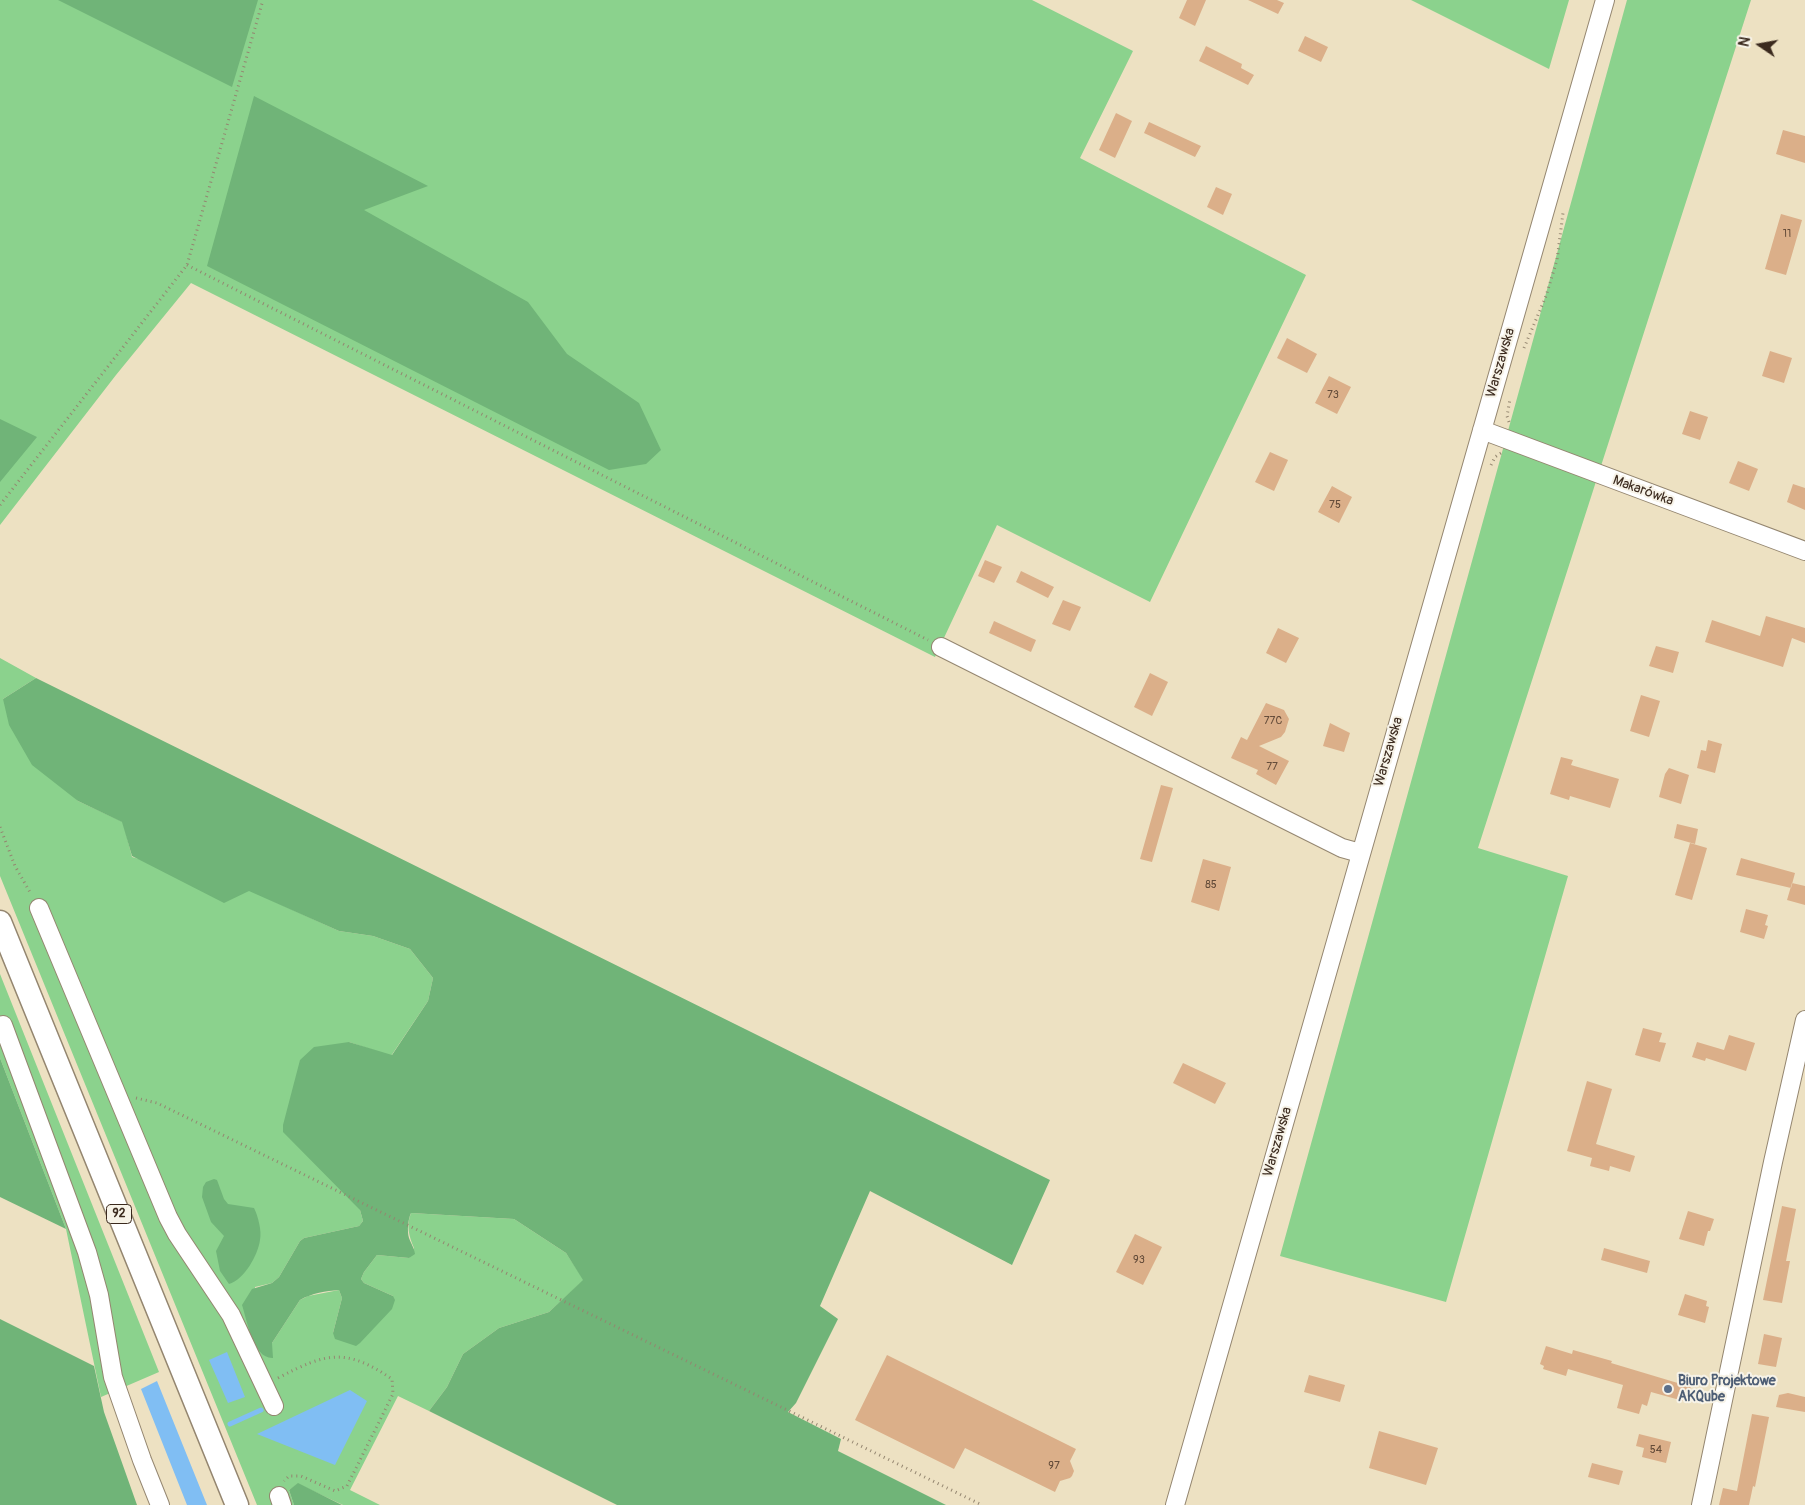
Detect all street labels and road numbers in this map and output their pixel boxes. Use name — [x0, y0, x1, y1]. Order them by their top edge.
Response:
street label: Warszawska — [1483, 326, 1519, 400]
street label: Makarówka — [1610, 472, 1676, 510]
street label: Warszawska — [1371, 715, 1407, 789]
street label: Warszawska — [1260, 1105, 1296, 1179]
road number: 92 — [106, 1204, 132, 1224]

